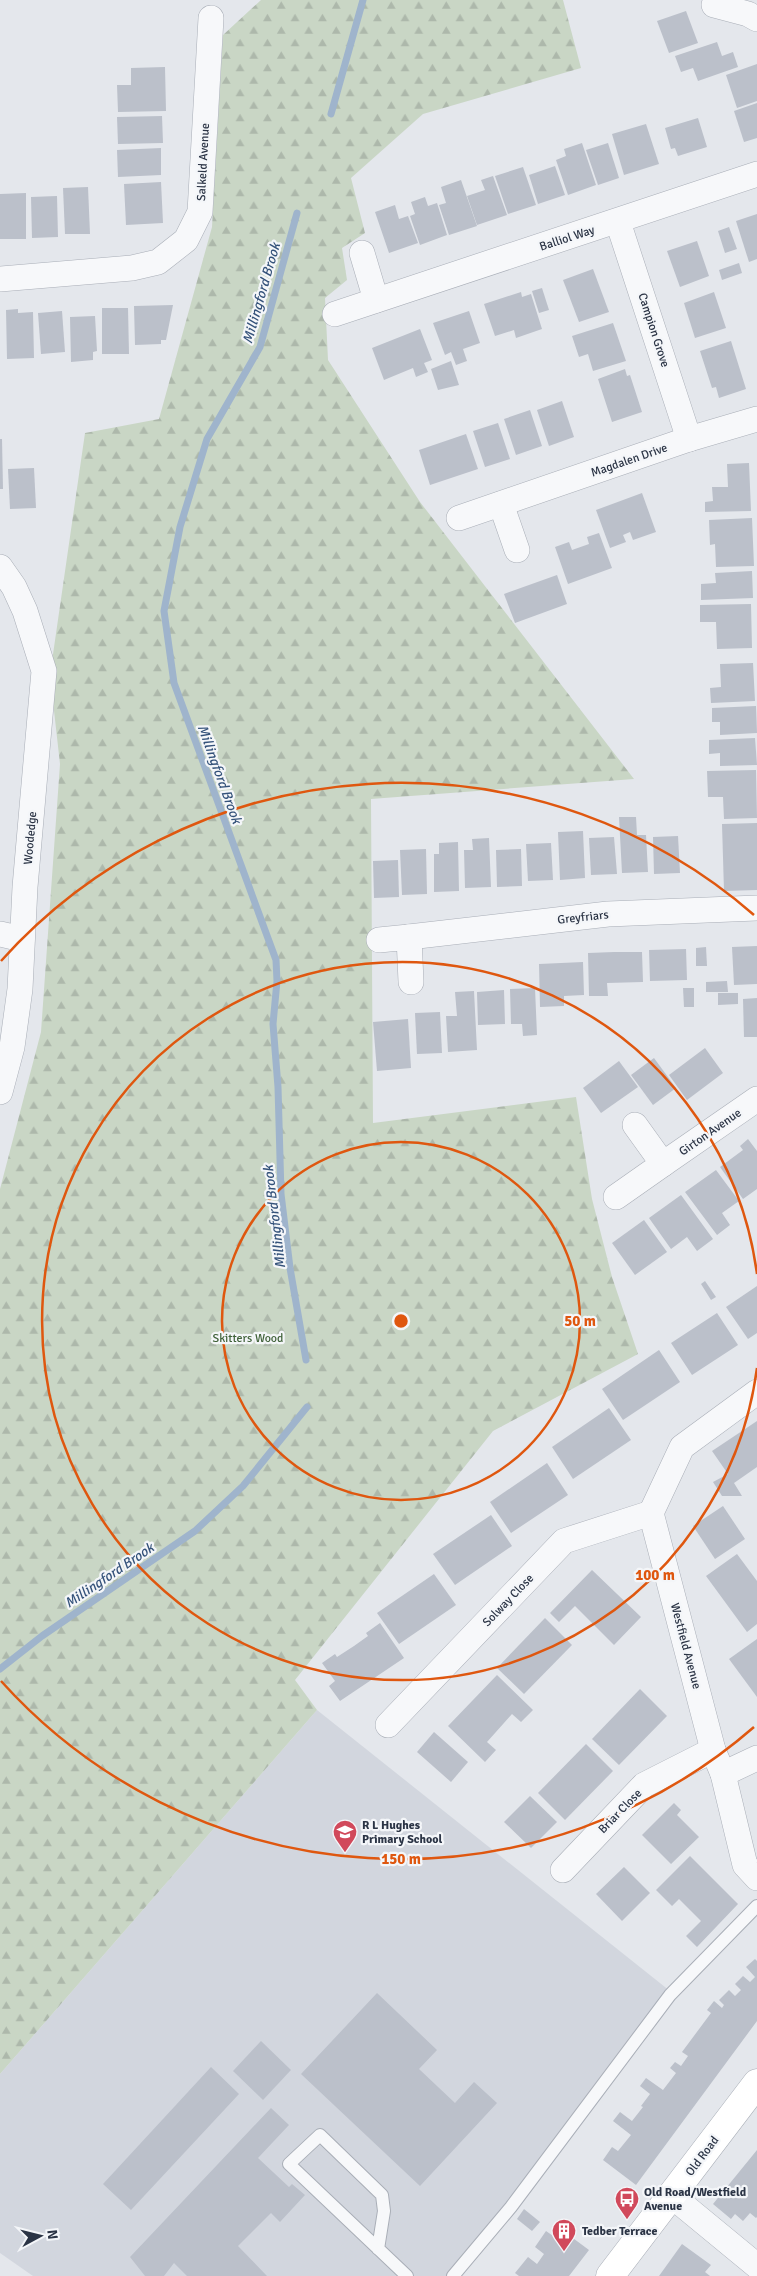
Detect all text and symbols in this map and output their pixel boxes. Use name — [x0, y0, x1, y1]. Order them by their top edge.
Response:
street label: Salkeld Avenue — [194, 123, 213, 201]
street label: Balliol Way — [538, 222, 597, 254]
water label: Millingford Brook — [239, 239, 285, 345]
street label: Campion Grove — [634, 291, 673, 369]
street label: Magdalen Drive — [589, 440, 669, 481]
water label: Millingford Brook — [194, 722, 246, 828]
street label: Woodedge — [21, 811, 40, 865]
street label: Greyfriars — [557, 907, 609, 928]
street label: Girton Avenue — [676, 1105, 744, 1159]
water label: Millingford Brook — [259, 1162, 289, 1270]
centre of rings — [392, 1312, 410, 1330]
text: 50 m — [564, 1312, 596, 1330]
park label: Skitters Wood — [213, 1331, 283, 1346]
water label: Millingford Brook — [61, 1538, 159, 1612]
text: 100 m — [635, 1566, 675, 1584]
street label: Solway Close — [480, 1571, 537, 1630]
street label: Westfield Avenue — [667, 1602, 704, 1691]
street label: Briar Close — [595, 1786, 645, 1837]
place label: R L Hughes Primary School — [362, 1818, 443, 1847]
school or university icon: R L Hughes Primary School — [332, 1819, 358, 1853]
text: 150 m — [381, 1850, 421, 1868]
street label: Old Road — [683, 2133, 722, 2179]
place label: Old Road/Westfield Avenue — [644, 2185, 747, 2214]
bus stop icon: Old Road/Westfield Avenue — [614, 2186, 640, 2220]
north arrow — [15, 2211, 65, 2261]
building icon: Tedber Terrace — [551, 2218, 577, 2252]
place label: Tedber Terrace — [582, 2224, 657, 2239]
text: N — [43, 2229, 61, 2240]

